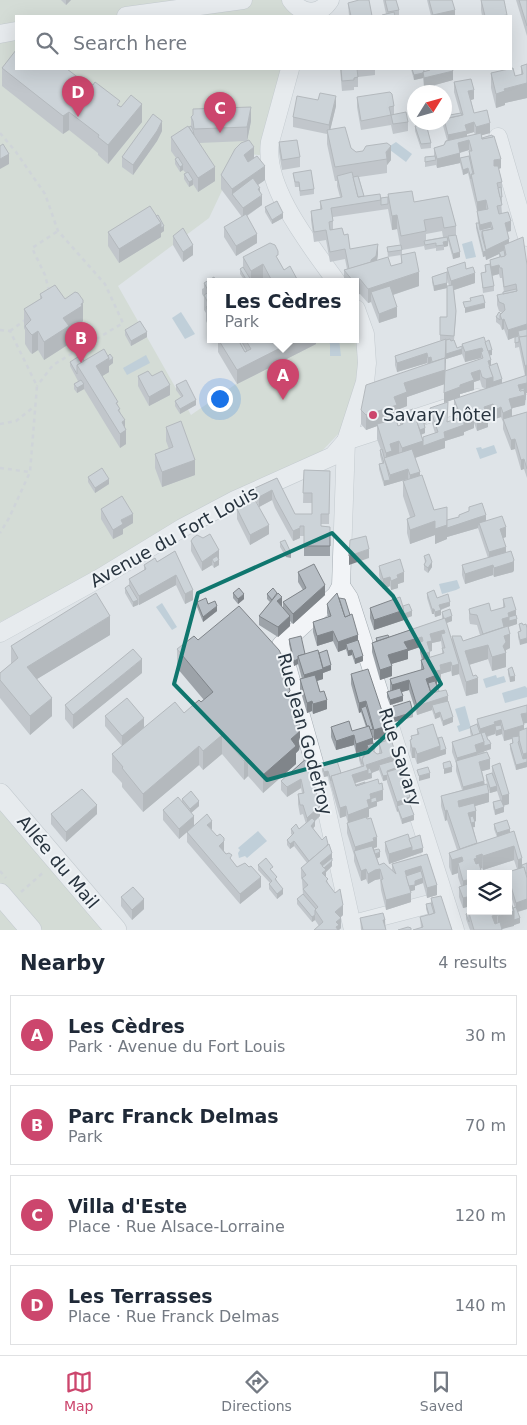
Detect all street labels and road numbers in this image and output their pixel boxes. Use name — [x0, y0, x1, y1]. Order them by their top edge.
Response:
street label: Avenue du Fort Louis — [86, 482, 261, 591]
street label: Rue Jean Godefroy — [274, 651, 337, 818]
street label: Rue Savary — [375, 705, 426, 809]
street label: Allée du Mail — [13, 811, 103, 913]

